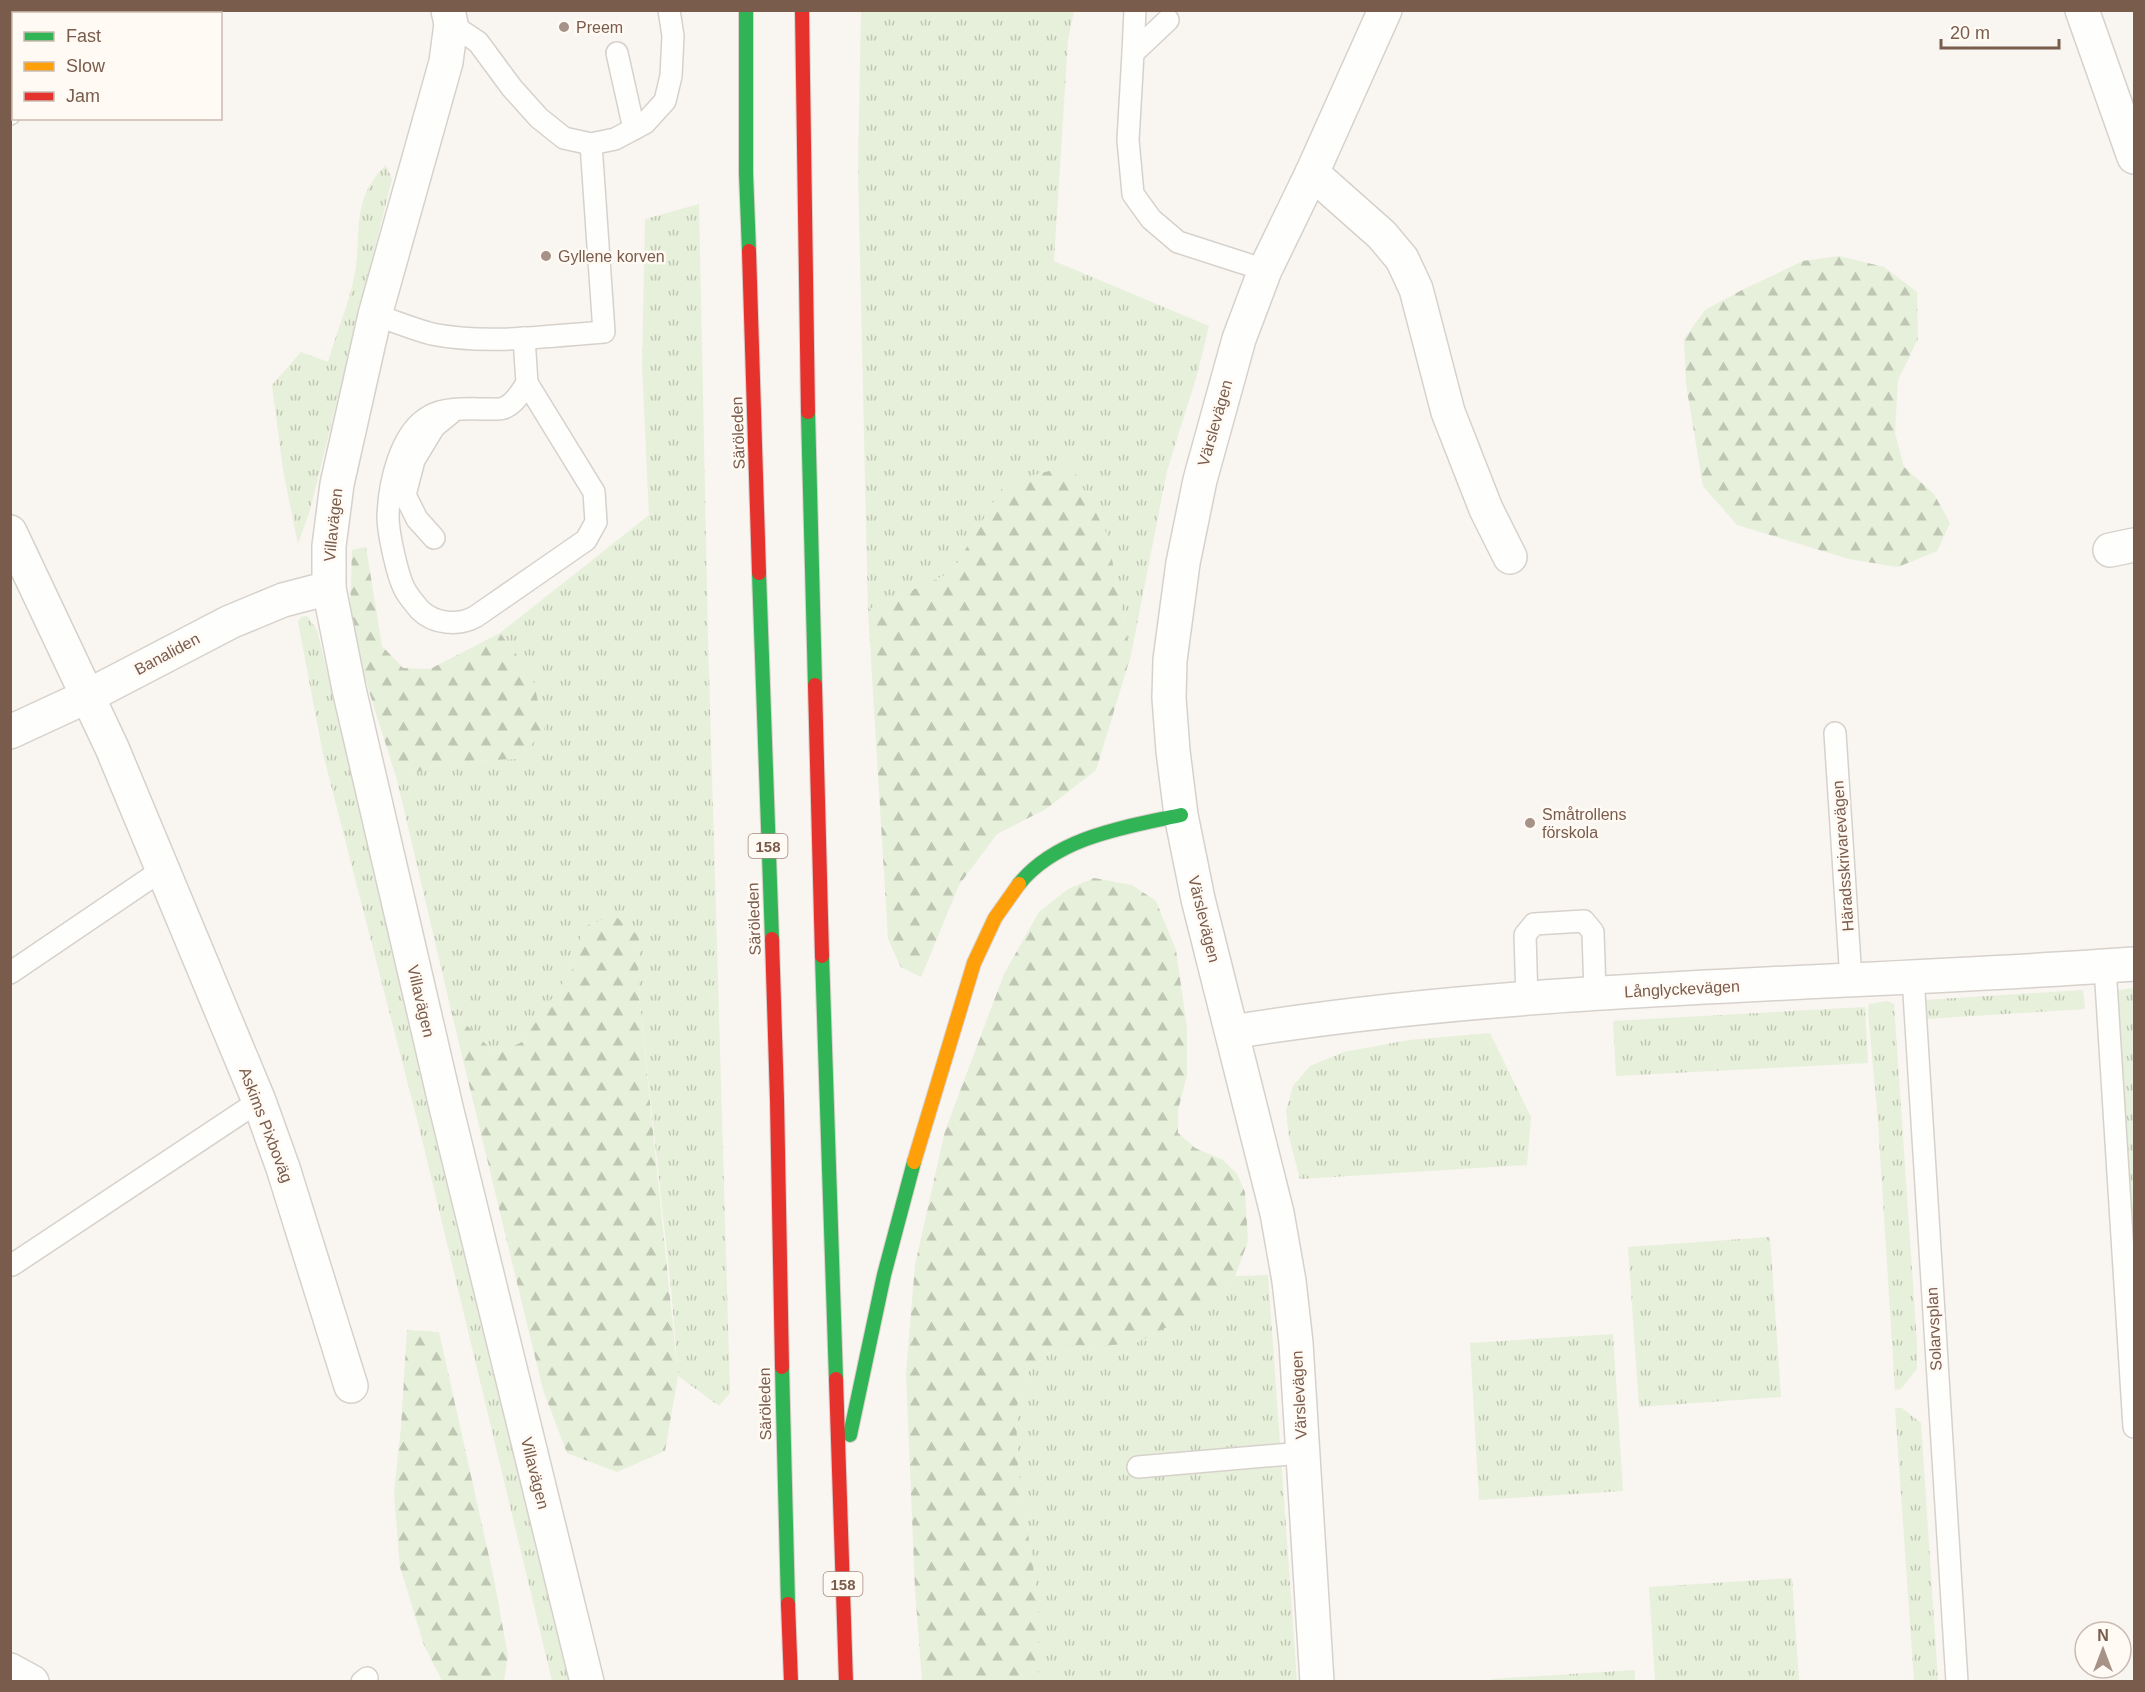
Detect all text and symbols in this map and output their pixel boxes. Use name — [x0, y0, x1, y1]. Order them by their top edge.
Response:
legend — [12, 12, 222, 120]
scale bar — [1941, 12, 2060, 50]
place label: Preem — [576, 19, 623, 36]
marker: Preem — [557, 20, 571, 34]
text: 20 m — [1950, 23, 1990, 43]
text: Fast — [66, 26, 101, 46]
text: Slow — [66, 56, 106, 76]
text: Jam — [66, 86, 100, 106]
place label: Gyllene korven — [558, 248, 665, 265]
marker: Gyllene korven — [539, 249, 553, 263]
street label: Värslevägen — [1195, 378, 1235, 468]
street label: Säröleden — [728, 396, 748, 470]
street label: Villavägen — [321, 488, 345, 562]
street label: Banaliden — [132, 630, 202, 678]
street label: Häradsskrivarevägen — [1829, 780, 1857, 932]
place label: Småtrollens förskola — [1542, 806, 1626, 841]
marker: Småtrollens förskola — [1523, 816, 1537, 830]
road number: 158 — [748, 834, 788, 858]
street label: Värslevägen — [1185, 874, 1223, 964]
street label: Säröleden — [744, 882, 764, 956]
street label: Villavägen — [404, 963, 438, 1039]
street label: Långlyckevägen — [1624, 977, 1740, 1001]
street label: Askims Pixboväg — [236, 1065, 296, 1185]
street label: Solarvsplan — [1923, 1287, 1945, 1371]
street label: Värslevägen — [1288, 1350, 1310, 1440]
street label: Säröleden — [756, 1367, 774, 1441]
street label: Villavägen — [518, 1435, 552, 1511]
road number: 158 — [824, 1572, 862, 1596]
north arrow — [2073, 1620, 2133, 1680]
text: N — [2097, 1627, 2109, 1644]

